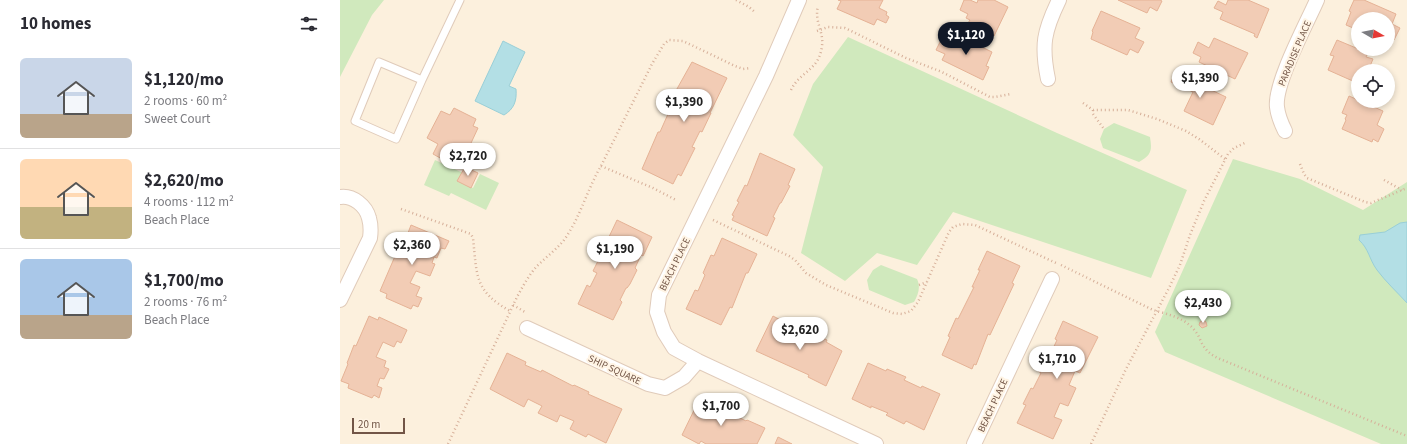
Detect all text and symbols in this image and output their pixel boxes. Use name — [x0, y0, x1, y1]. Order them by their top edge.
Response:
text: 10 homes — [20, 12, 91, 36]
north arrow — [1351, 12, 1395, 56]
map controls — [1351, 12, 1395, 108]
icon: filters — [298, 13, 320, 35]
street label: PARADISE PLACE — [1275, 18, 1315, 88]
pin: $1,120 — [933, 22, 999, 56]
text: $1,120 — [947, 26, 985, 44]
button: locate — [1351, 64, 1395, 108]
pin: $1,390 — [1167, 65, 1233, 99]
text: $1,120/mo — [144, 68, 224, 92]
text: $1,390 — [1181, 69, 1219, 87]
icon: home — [52, 74, 100, 122]
pin: $1,390 — [651, 89, 717, 123]
text: 2 rooms · 60 m² — [144, 92, 227, 110]
text: $1,390 — [665, 93, 703, 111]
text: Sweet Court — [144, 110, 210, 128]
pin: $2,720 — [435, 143, 501, 177]
text: $2,720 — [449, 147, 487, 165]
text: $2,620/mo — [144, 169, 224, 193]
icon: home — [52, 175, 100, 223]
text: 4 rooms · 112 m² — [144, 193, 234, 211]
text: Beach Place — [144, 211, 209, 229]
pin: $2,360 — [379, 232, 445, 266]
street label: BEACH PLACE — [656, 235, 694, 293]
text: $2,360 — [393, 236, 431, 254]
pin: $1,190 — [582, 236, 648, 270]
text: $1,190 — [596, 240, 634, 258]
text: $1,700/mo — [144, 269, 224, 293]
icon: home — [52, 275, 100, 323]
pin: $2,430 — [1170, 290, 1236, 324]
text: 2 rooms · 76 m² — [144, 293, 227, 311]
text: $2,430 — [1184, 294, 1222, 312]
text: Beach Place — [144, 311, 209, 329]
pin: $2,620 — [767, 317, 833, 351]
text: $2,620 — [781, 321, 819, 339]
pin: $1,710 — [1024, 346, 1090, 380]
text: $1,710 — [1038, 350, 1076, 368]
street label: SHIP SQUARE — [586, 352, 643, 388]
street label: BEACH PLACE — [974, 376, 1011, 434]
pin: $1,700 — [688, 393, 754, 427]
text: $1,700 — [702, 397, 740, 415]
scale bar — [352, 416, 405, 435]
text: 20 m — [358, 417, 380, 432]

